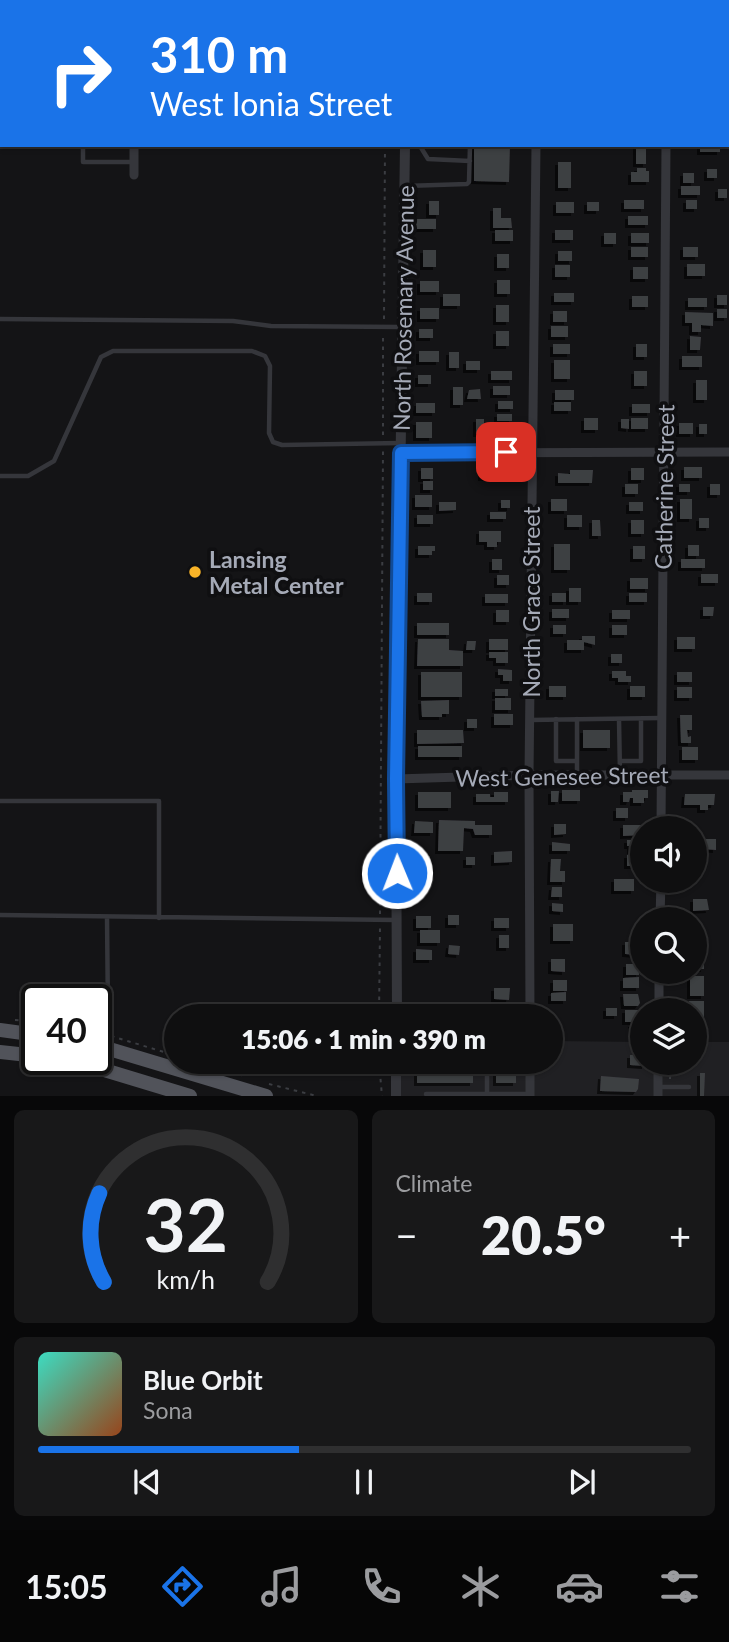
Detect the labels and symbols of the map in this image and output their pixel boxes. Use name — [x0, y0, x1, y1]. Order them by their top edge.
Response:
street label: North Rosemary Avenue — [387, 185, 419, 431]
street label: Catherine Street — [649, 403, 679, 570]
pin — [476, 422, 536, 482]
street label: North Grace Street — [517, 506, 545, 698]
place label: Lansing Metal Center — [209, 545, 344, 599]
marker: Lansing Metal Center — [187, 564, 203, 580]
street label: West Genesee Street — [455, 760, 670, 792]
position arrow — [360, 836, 434, 910]
speed limit sign: 40 — [21, 984, 112, 1075]

